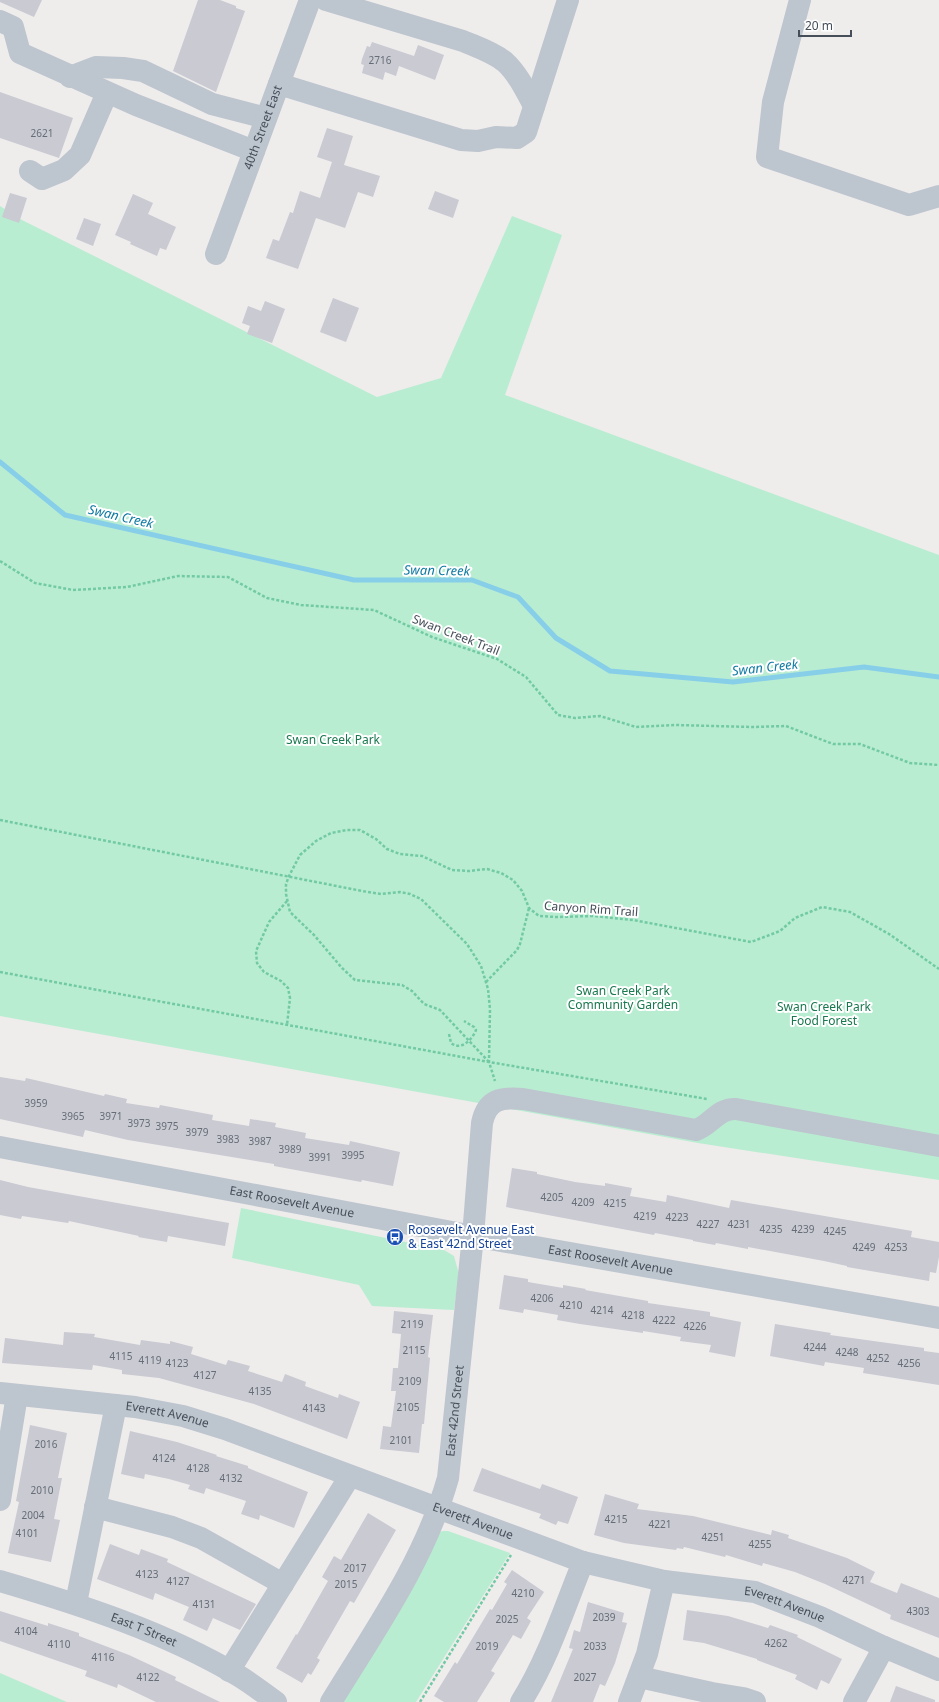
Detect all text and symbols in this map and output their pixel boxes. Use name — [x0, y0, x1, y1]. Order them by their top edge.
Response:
scale bar — [799, 12, 851, 38]
text: 20 m — [805, 17, 833, 34]
house number: 2716 — [369, 53, 392, 67]
street label: 40th Street East — [239, 82, 286, 172]
house number: 2621 — [31, 126, 53, 140]
water label: Swan Creek — [87, 500, 156, 532]
water label: Swan Creek — [404, 560, 471, 580]
street label: Swan Creek Trail — [410, 610, 502, 659]
water label: Swan Creek — [731, 655, 799, 679]
park label: Swan Creek Park — [286, 731, 381, 748]
street label: Canyon Rim Trail — [543, 897, 639, 920]
park label: Swan Creek Park Community Garden — [568, 982, 678, 1013]
park label: Swan Creek Park Food Forest — [777, 998, 872, 1029]
house number: 3959 — [25, 1096, 48, 1110]
house number: 3965 — [62, 1109, 85, 1123]
house number: 3971 — [100, 1109, 122, 1123]
house number: 3973 — [128, 1116, 151, 1130]
house number: 3975 — [156, 1119, 179, 1133]
house number: 3979 — [186, 1125, 209, 1139]
house number: 3983 — [217, 1132, 240, 1146]
house number: 3987 — [249, 1134, 272, 1148]
house number: 3989 — [279, 1142, 302, 1156]
house number: 3995 — [342, 1148, 365, 1162]
house number: 3991 — [309, 1150, 331, 1164]
street label: East Roosevelt Avenue — [228, 1181, 356, 1222]
house number: 4205 — [541, 1190, 564, 1204]
house number: 4209 — [572, 1195, 595, 1209]
house number: 4215 — [604, 1196, 627, 1210]
house number: 4219 — [634, 1209, 657, 1223]
house number: 4223 — [666, 1210, 689, 1224]
house number: 4227 — [697, 1217, 720, 1231]
house number: 4231 — [728, 1217, 750, 1231]
place label: Roosevelt Avenue East & East 42nd Street — [408, 1221, 535, 1252]
house number: 4235 — [760, 1222, 783, 1236]
house number: 4239 — [792, 1222, 815, 1236]
house number: 4245 — [824, 1224, 847, 1238]
bus stop icon: Roosevelt Avenue East & East 42nd Street — [385, 1227, 405, 1247]
street label: East Roosevelt Avenue — [547, 1240, 675, 1279]
house number: 4249 — [853, 1240, 876, 1254]
house number: 4253 — [885, 1240, 908, 1254]
house number: 4206 — [531, 1291, 554, 1305]
house number: 4210 — [560, 1298, 583, 1312]
house number: 4214 — [591, 1303, 614, 1317]
house number: 4218 — [622, 1308, 645, 1322]
house number: 4222 — [653, 1313, 676, 1327]
house number: 2119 — [401, 1317, 424, 1331]
house number: 4226 — [684, 1319, 707, 1333]
house number: 4244 — [804, 1340, 827, 1354]
house number: 2115 — [403, 1343, 426, 1357]
house number: 4248 — [836, 1345, 859, 1359]
house number: 4115 — [110, 1349, 133, 1363]
house number: 4252 — [867, 1351, 890, 1365]
house number: 4119 — [139, 1353, 162, 1367]
house number: 4123 — [166, 1356, 189, 1370]
house number: 4256 — [898, 1356, 921, 1370]
street label: East 42nd Street — [441, 1364, 468, 1457]
house number: 4127 — [194, 1368, 217, 1382]
house number: 2109 — [399, 1374, 422, 1388]
house number: 4135 — [249, 1384, 272, 1398]
street label: Everett Avenue — [125, 1397, 212, 1432]
house number: 2105 — [397, 1400, 420, 1414]
house number: 4143 — [303, 1401, 326, 1415]
house number: 2101 — [390, 1433, 412, 1447]
house number: 2016 — [35, 1437, 58, 1451]
house number: 4124 — [153, 1451, 176, 1465]
house number: 4128 — [187, 1461, 210, 1475]
house number: 4132 — [220, 1471, 243, 1485]
house number: 2010 — [31, 1483, 54, 1497]
street label: Everett Avenue — [430, 1498, 516, 1543]
house number: 2004 — [22, 1508, 45, 1522]
house number: 4215 — [605, 1512, 628, 1526]
house number: 4221 — [649, 1517, 671, 1531]
house number: 4101 — [16, 1526, 38, 1540]
house number: 4251 — [702, 1530, 724, 1544]
house number: 4255 — [749, 1537, 772, 1551]
house number: 2017 — [344, 1561, 367, 1575]
house number: 4123 — [136, 1567, 159, 1581]
house number: 4271 — [843, 1573, 865, 1587]
house number: 4127 — [167, 1574, 190, 1588]
house number: 2015 — [335, 1577, 358, 1591]
street label: Everett Avenue — [743, 1582, 828, 1626]
house number: 4210 — [512, 1586, 535, 1600]
house number: 4131 — [193, 1597, 215, 1611]
house number: 4303 — [907, 1604, 930, 1618]
street label: East T Street — [109, 1608, 180, 1651]
house number: 2039 — [593, 1610, 616, 1624]
house number: 2025 — [496, 1612, 519, 1626]
house number: 4104 — [15, 1624, 38, 1638]
house number: 4262 — [765, 1636, 788, 1650]
house number: 4110 — [48, 1637, 71, 1651]
house number: 2019 — [476, 1639, 499, 1653]
house number: 2033 — [584, 1639, 607, 1653]
house number: 4116 — [92, 1650, 115, 1664]
house number: 4122 — [137, 1670, 160, 1684]
house number: 2027 — [574, 1670, 597, 1684]

